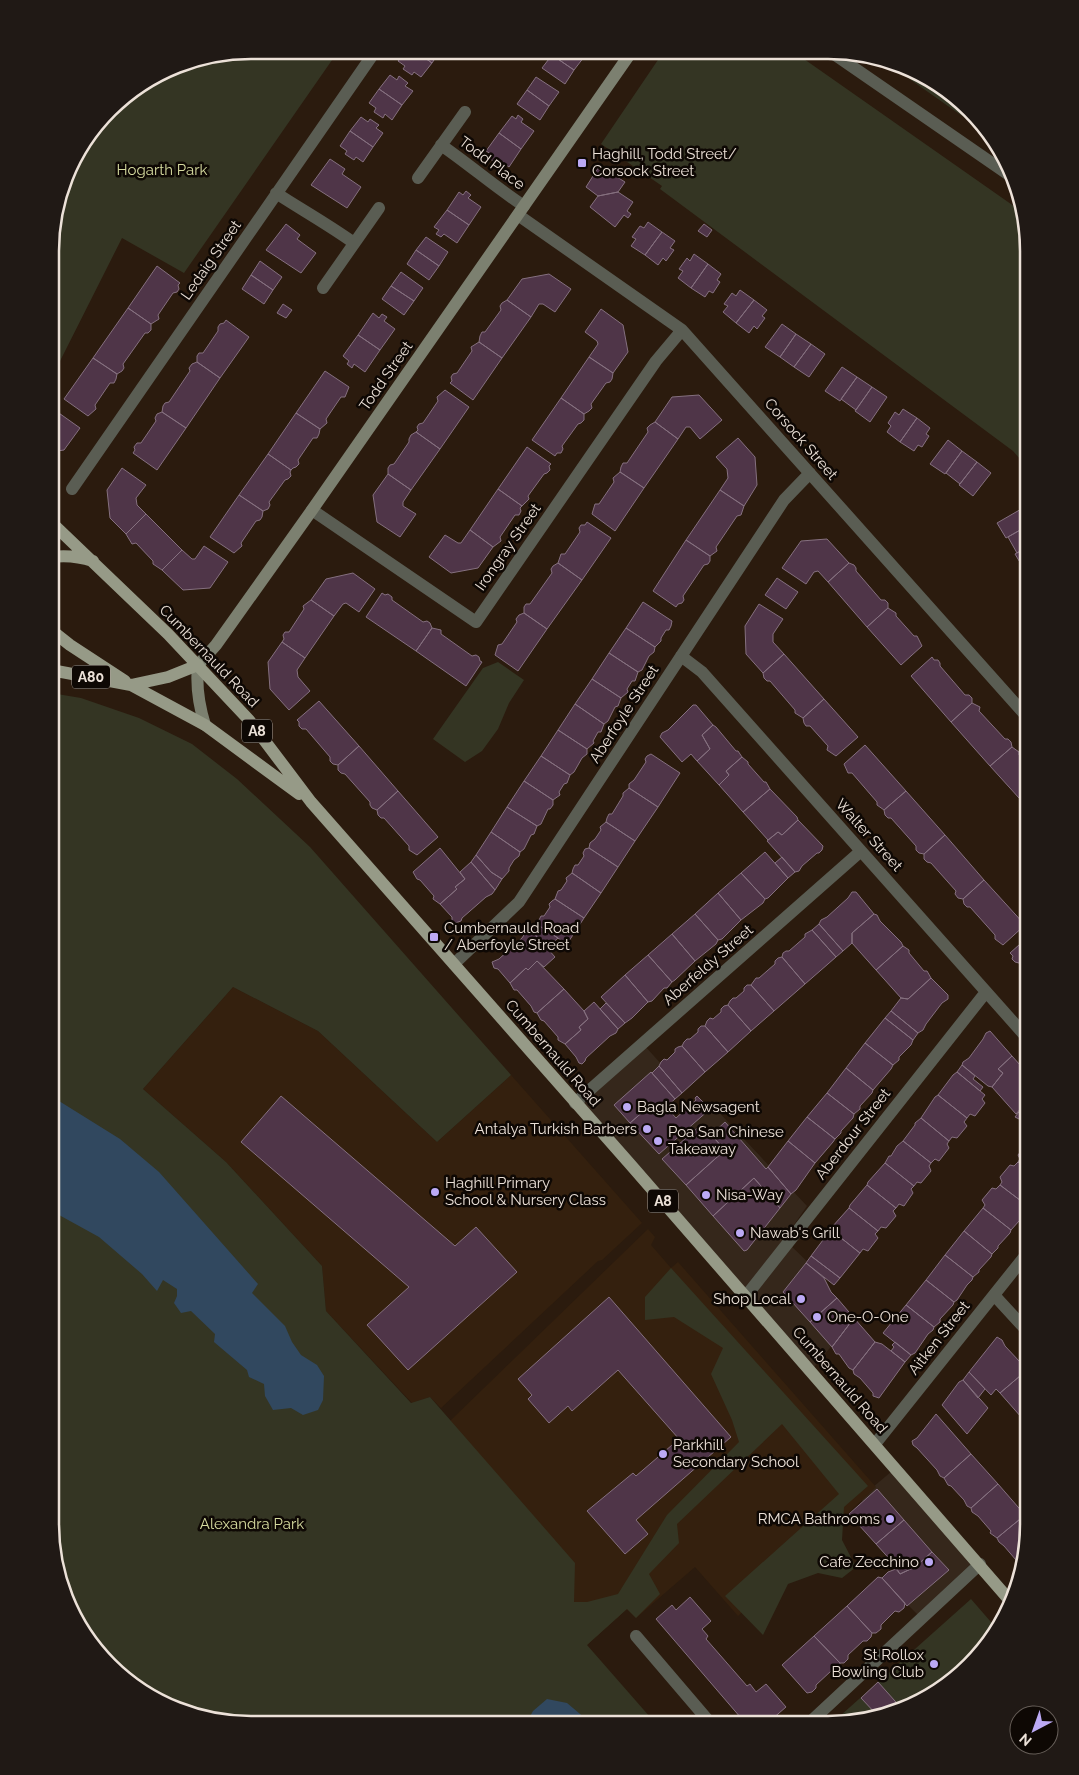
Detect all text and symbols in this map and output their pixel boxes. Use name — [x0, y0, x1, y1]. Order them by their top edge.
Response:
street label: Todd Place — [456, 133, 528, 194]
place label: Haghill, Todd Street/ Corsock Street — [592, 145, 737, 180]
marker: Haghill, Todd Street/ Corsock Street — [576, 157, 588, 169]
park label: Hogarth Park — [117, 161, 207, 179]
street label: Ledaig Street — [177, 217, 245, 303]
street label: Todd Street — [356, 338, 416, 414]
street label: Corsock Street — [761, 395, 841, 483]
street label: Irongray Street — [471, 500, 545, 594]
street label: Cumbernauld Road — [156, 601, 262, 711]
street label: Aberfoyle Street — [586, 662, 662, 766]
road number: A80 — [72, 666, 110, 689]
road number: A8 — [242, 719, 272, 742]
street label: Walter Street — [832, 795, 906, 875]
place label: Cumbernauld Road / Aberfoyle Street — [444, 919, 579, 954]
street label: Aberfeldy Street — [659, 921, 757, 1009]
marker: Cumbernauld Road / Aberfoyle Street — [428, 931, 440, 943]
street label: Cumbernauld Road — [502, 996, 604, 1110]
street label: Aberdour Street — [812, 1085, 894, 1183]
place label: Bagla Newsagent — [637, 1098, 760, 1116]
marker: Bagla Newsagent — [621, 1101, 633, 1113]
place label: Antalya Turkish Barbers — [475, 1120, 637, 1138]
marker: Antalya Turkish Barbers — [641, 1123, 653, 1135]
place label: Poa San Chinese Takeaway — [668, 1123, 784, 1158]
marker: Poa San Chinese Takeaway — [652, 1135, 664, 1147]
place label: Haghill Primary School & Nursery Class — [445, 1174, 606, 1209]
marker: Haghill Primary School & Nursery Class — [429, 1186, 441, 1198]
place label: Nisa-Way — [716, 1186, 783, 1204]
marker: Nisa-Way — [700, 1189, 712, 1201]
road number: A8 — [648, 1190, 678, 1212]
place label: Nawab's Grill — [750, 1224, 841, 1242]
marker: Nawab's Grill — [734, 1227, 746, 1239]
place label: Shop Local — [713, 1290, 792, 1308]
marker: Shop Local — [795, 1293, 807, 1305]
street label: Aitken Street — [905, 1297, 973, 1379]
place label: One-O-One — [827, 1308, 909, 1326]
marker: One-O-One — [811, 1311, 823, 1323]
street label: Cumbernauld Road — [789, 1323, 891, 1437]
place label: Parkhill Secondary School — [673, 1436, 800, 1471]
marker: Parkhill Secondary School — [657, 1448, 669, 1460]
place label: RMCA Bathrooms — [758, 1510, 880, 1528]
marker: RMCA Bathrooms — [884, 1513, 896, 1525]
park label: Alexandra Park — [200, 1515, 304, 1533]
place label: Cafe Zecchino — [819, 1553, 919, 1571]
marker: Cafe Zecchino — [923, 1556, 935, 1568]
place label: St Rollox Bowling Club — [831, 1646, 924, 1681]
marker: St Rollox Bowling Club — [928, 1658, 940, 1670]
north arrow — [1009, 1705, 1059, 1755]
text: N — [1016, 1730, 1035, 1749]

